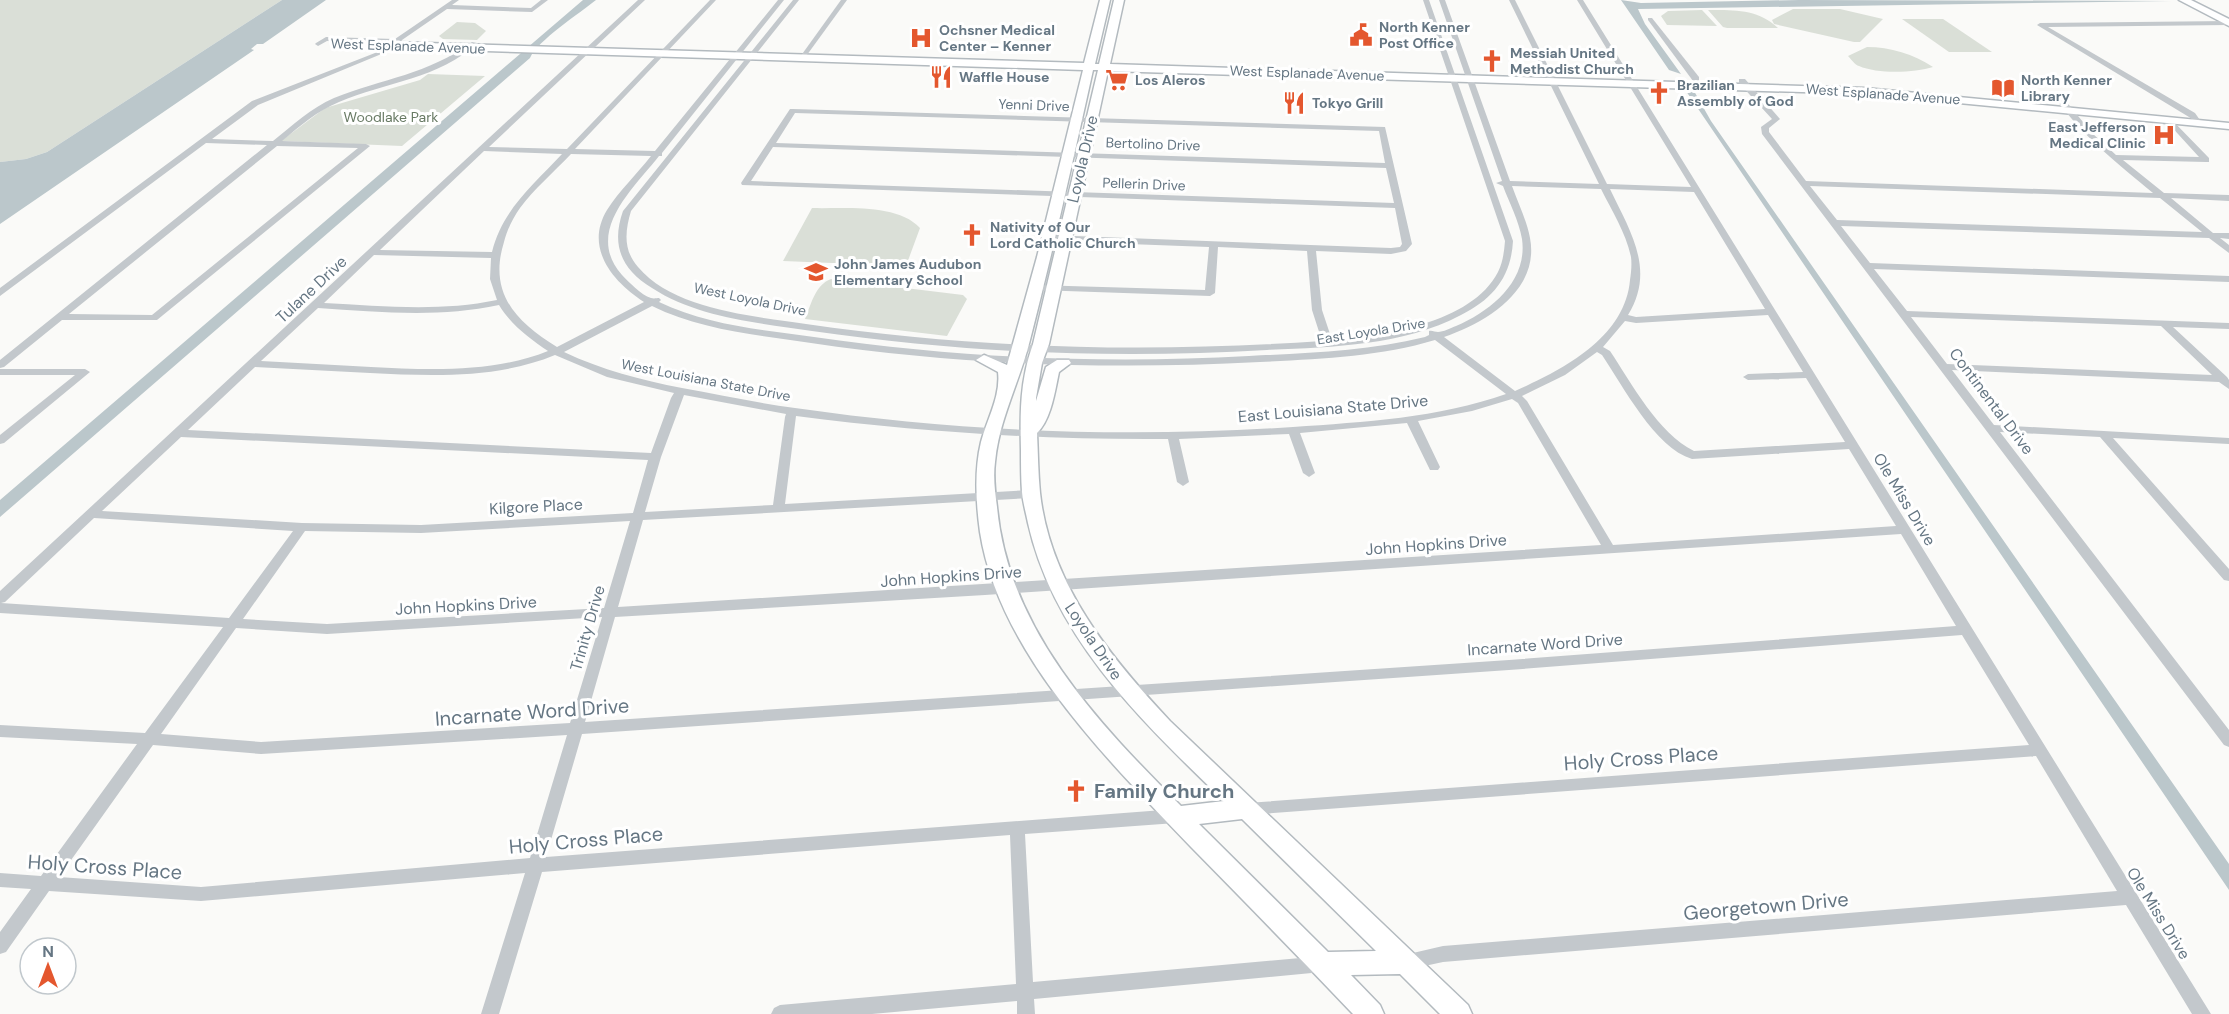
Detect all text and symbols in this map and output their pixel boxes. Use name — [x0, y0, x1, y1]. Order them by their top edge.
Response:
place label: North Kenner Post Office — [1379, 18, 1470, 52]
place label: Ochsner Medical Center – Kenner — [939, 21, 1055, 55]
public building icon: North Kenner Post Office — [1348, 22, 1374, 48]
hospital icon: Ochsner Medical Center – Kenner — [908, 25, 934, 51]
street label: West Esplanade Avenue — [330, 34, 486, 58]
place label: Messiah United Methodist Church — [1510, 44, 1634, 78]
church icon: Messiah United Methodist Church — [1479, 48, 1505, 74]
street label: West Esplanade Avenue — [1229, 61, 1385, 85]
restaurant icon: Waffle House — [928, 64, 954, 90]
supermarket icon: Los Aleros — [1104, 67, 1130, 93]
place label: Waffle House — [959, 68, 1050, 86]
place label: Los Aleros — [1135, 71, 1205, 89]
place label: North Kenner Library — [2021, 71, 2112, 105]
library icon: North Kenner Library — [1990, 75, 2016, 101]
place label: Brazilian Assembly of God — [1677, 76, 1794, 110]
church icon: Brazilian Assembly of God — [1646, 80, 1672, 106]
street label: West Esplanade Avenue — [1805, 80, 1961, 108]
restaurant icon: Tokyo Grill — [1281, 90, 1307, 116]
place label: Tokyo Grill — [1312, 94, 1383, 112]
street label: Yenni Drive — [998, 95, 1070, 115]
park label: Woodlake Park — [344, 108, 438, 126]
street label: Loyola Drive — [1062, 113, 1103, 205]
place label: East Jefferson Medical Clinic — [2048, 118, 2146, 152]
hospital icon: East Jefferson Medical Clinic — [2151, 122, 2177, 148]
street label: Bertolino Drive — [1105, 133, 1201, 155]
street label: Pellerin Drive — [1102, 174, 1186, 194]
place label: Nativity of Our Lord Catholic Church — [990, 218, 1136, 252]
church icon: Nativity of Our Lord Catholic Church — [959, 222, 985, 248]
street label: Tulane Drive — [271, 251, 351, 328]
place label: John James Audubon Elementary School — [834, 255, 981, 289]
school or university icon: John James Audubon Elementary School — [803, 259, 829, 285]
street label: West Loyola Drive — [692, 278, 808, 320]
street label: East Loyola Drive — [1316, 314, 1426, 348]
street label: Continental Drive — [1945, 344, 2039, 459]
street label: West Louisiana State Drive — [620, 355, 792, 405]
street label: East Louisiana State Drive — [1237, 390, 1429, 427]
street label: Ole Miss Drive — [1869, 449, 1941, 550]
street label: Kilgore Place — [489, 494, 583, 519]
street label: John Hopkins Drive — [1365, 529, 1508, 560]
street label: John Hopkins Drive — [880, 561, 1023, 592]
street label: Trinity Drive — [565, 583, 610, 673]
street label: John Hopkins Drive — [395, 591, 537, 620]
street label: Loyola Drive — [1060, 599, 1127, 684]
street label: Incarnate Word Drive — [1467, 629, 1623, 660]
street label: Incarnate Word Drive — [434, 692, 630, 732]
street label: Holy Cross Place — [1563, 740, 1719, 776]
church icon: Family Church — [1063, 778, 1089, 804]
place label: Family Church — [1094, 778, 1234, 804]
street label: Holy Cross Place — [508, 820, 664, 860]
street label: Holy Cross Place — [27, 849, 183, 885]
street label: Ole Miss Drive — [2122, 863, 2195, 963]
street label: Georgetown Drive — [1682, 886, 1850, 926]
north arrow — [18, 936, 78, 996]
text: N — [42, 941, 54, 962]

